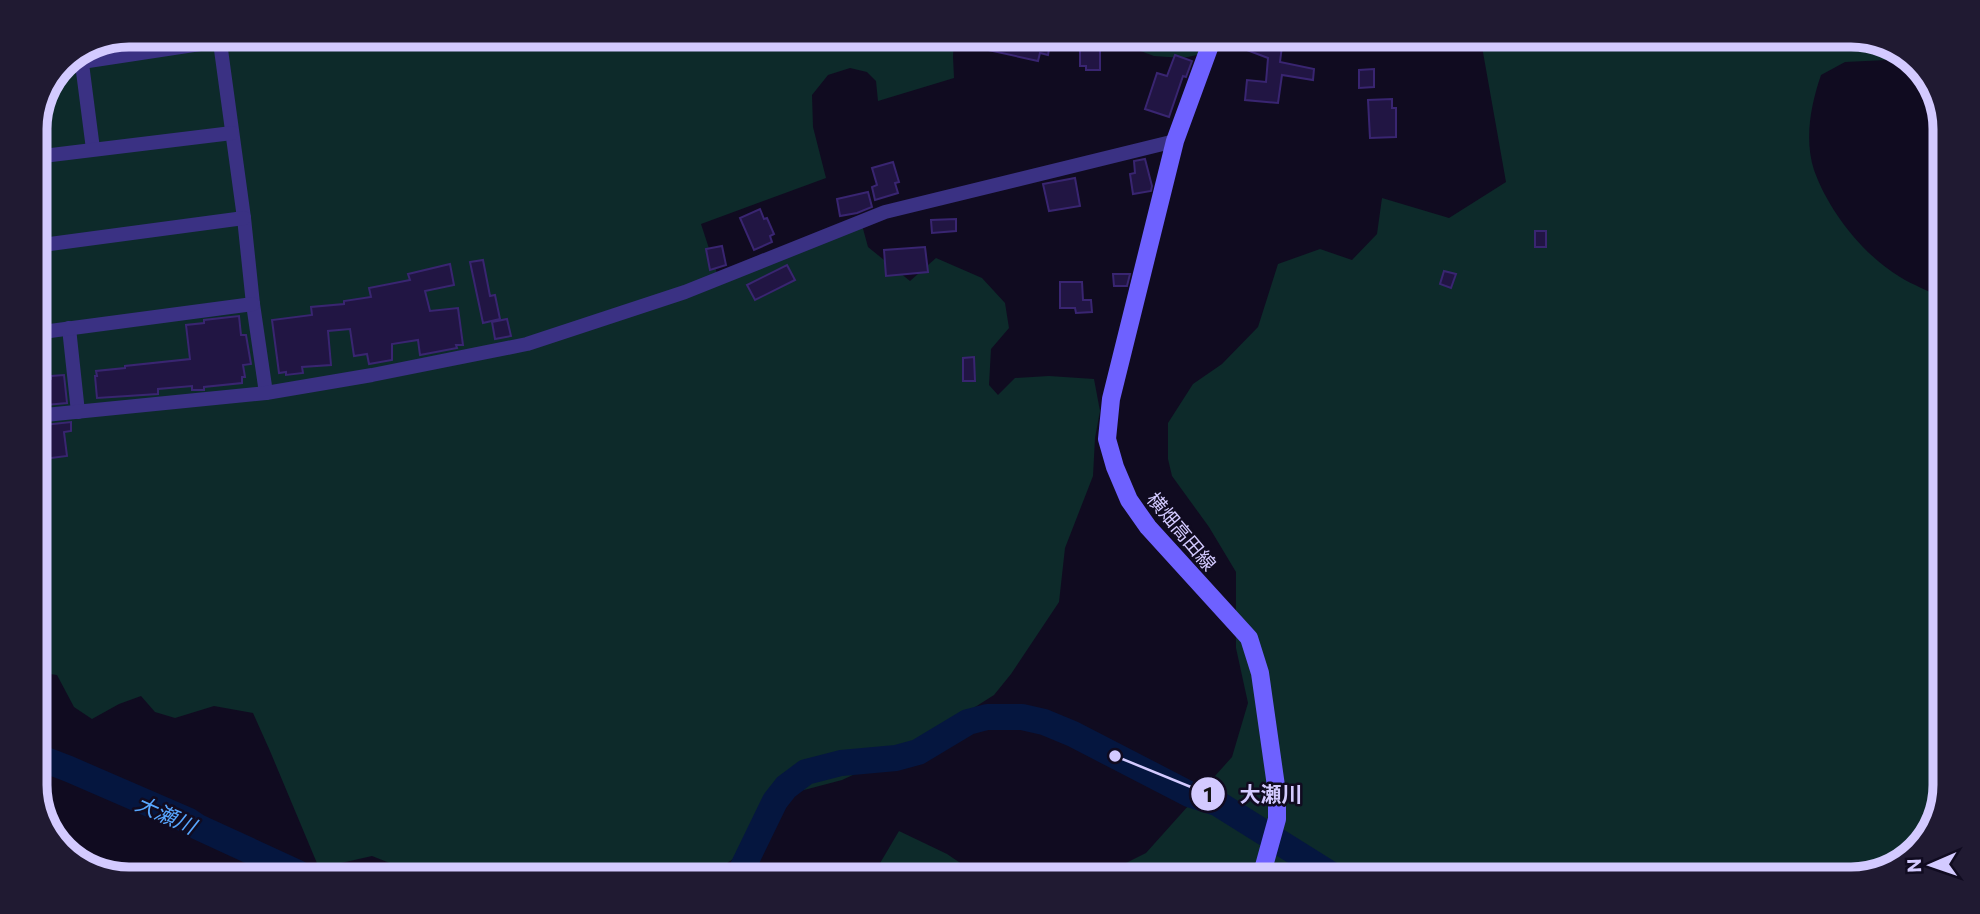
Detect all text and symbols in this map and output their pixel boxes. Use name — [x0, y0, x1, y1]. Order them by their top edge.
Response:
street label: 横畑高田線 — [1143, 487, 1221, 575]
callout: 大瀬川 — [1190, 773, 1316, 815]
text: 1 — [1203, 781, 1213, 806]
text: 大瀬川 — [1240, 781, 1303, 806]
water label: 大瀬川 — [132, 790, 202, 839]
north arrow — [1896, 830, 1966, 900]
text: N — [1902, 858, 1925, 873]

